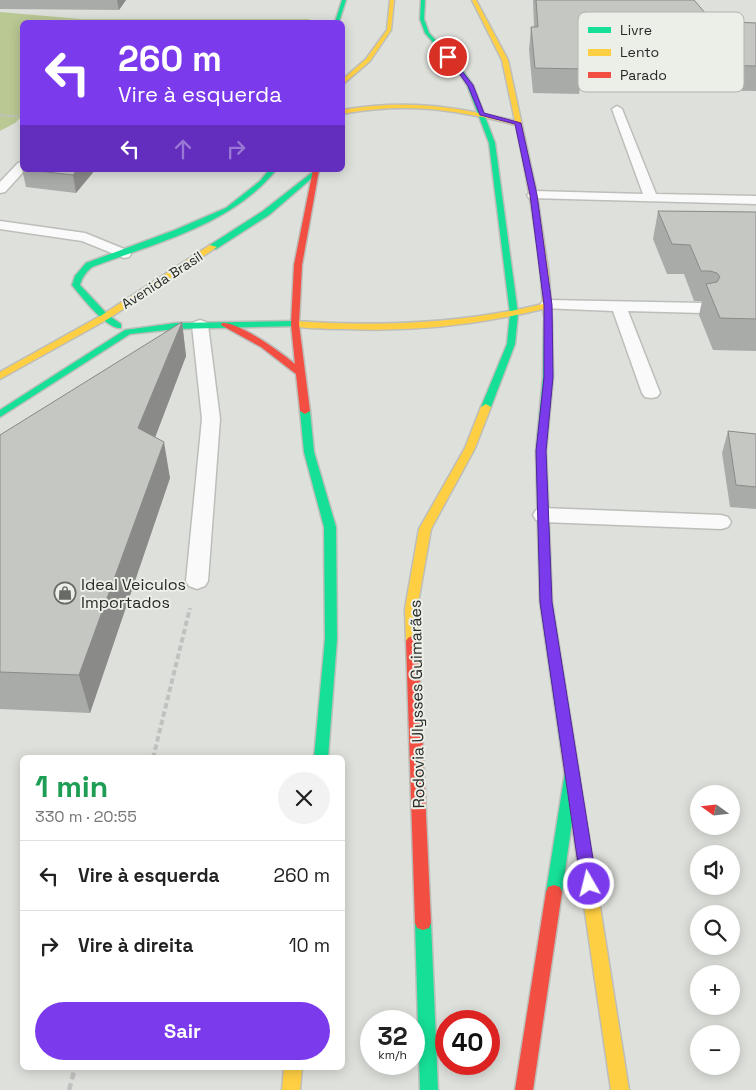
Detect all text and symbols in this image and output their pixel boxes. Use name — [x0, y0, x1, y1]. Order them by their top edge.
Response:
legend — [578, 12, 744, 92]
text: Livre — [620, 21, 652, 39]
pin — [427, 36, 469, 78]
text: 260 m — [118, 37, 222, 81]
icon: left — [35, 40, 100, 105]
icon: arrive — [434, 43, 462, 71]
text: Lento — [620, 43, 659, 61]
text: Parado — [620, 66, 667, 84]
text: Vire à esquerda — [118, 80, 282, 108]
icon: left — [116, 135, 144, 163]
icon: ahead — [169, 135, 197, 163]
icon: right — [222, 135, 250, 163]
street label: Avenida Brasil — [118, 247, 206, 313]
place label: Ideal Veiculos Importados — [81, 574, 186, 613]
shop icon: Ideal Veiculos Importados — [53, 581, 77, 605]
street label: Rodovia Ulysses Guimarães — [405, 599, 429, 809]
text: 1 min — [35, 767, 108, 806]
button: close — [278, 772, 330, 824]
north arrow — [690, 785, 740, 835]
map controls — [690, 785, 740, 1075]
text: 330 m · 20:55 — [35, 806, 137, 827]
button: sound — [690, 845, 740, 895]
position arrow — [562, 857, 614, 909]
icon: left — [35, 862, 63, 890]
text: Vire à esquerda — [78, 863, 220, 888]
text: 260 m — [274, 863, 330, 888]
button: search — [690, 905, 740, 955]
icon: right — [35, 932, 63, 960]
text: Vire à direita — [78, 933, 194, 958]
text: 10 m — [289, 933, 330, 958]
button: + — [690, 965, 740, 1015]
button: Sair — [35, 1002, 330, 1060]
speed limit sign: 40 — [435, 1010, 500, 1075]
text: 32 — [377, 1020, 408, 1052]
button: − — [690, 1025, 740, 1075]
text: km/h — [378, 1047, 407, 1063]

